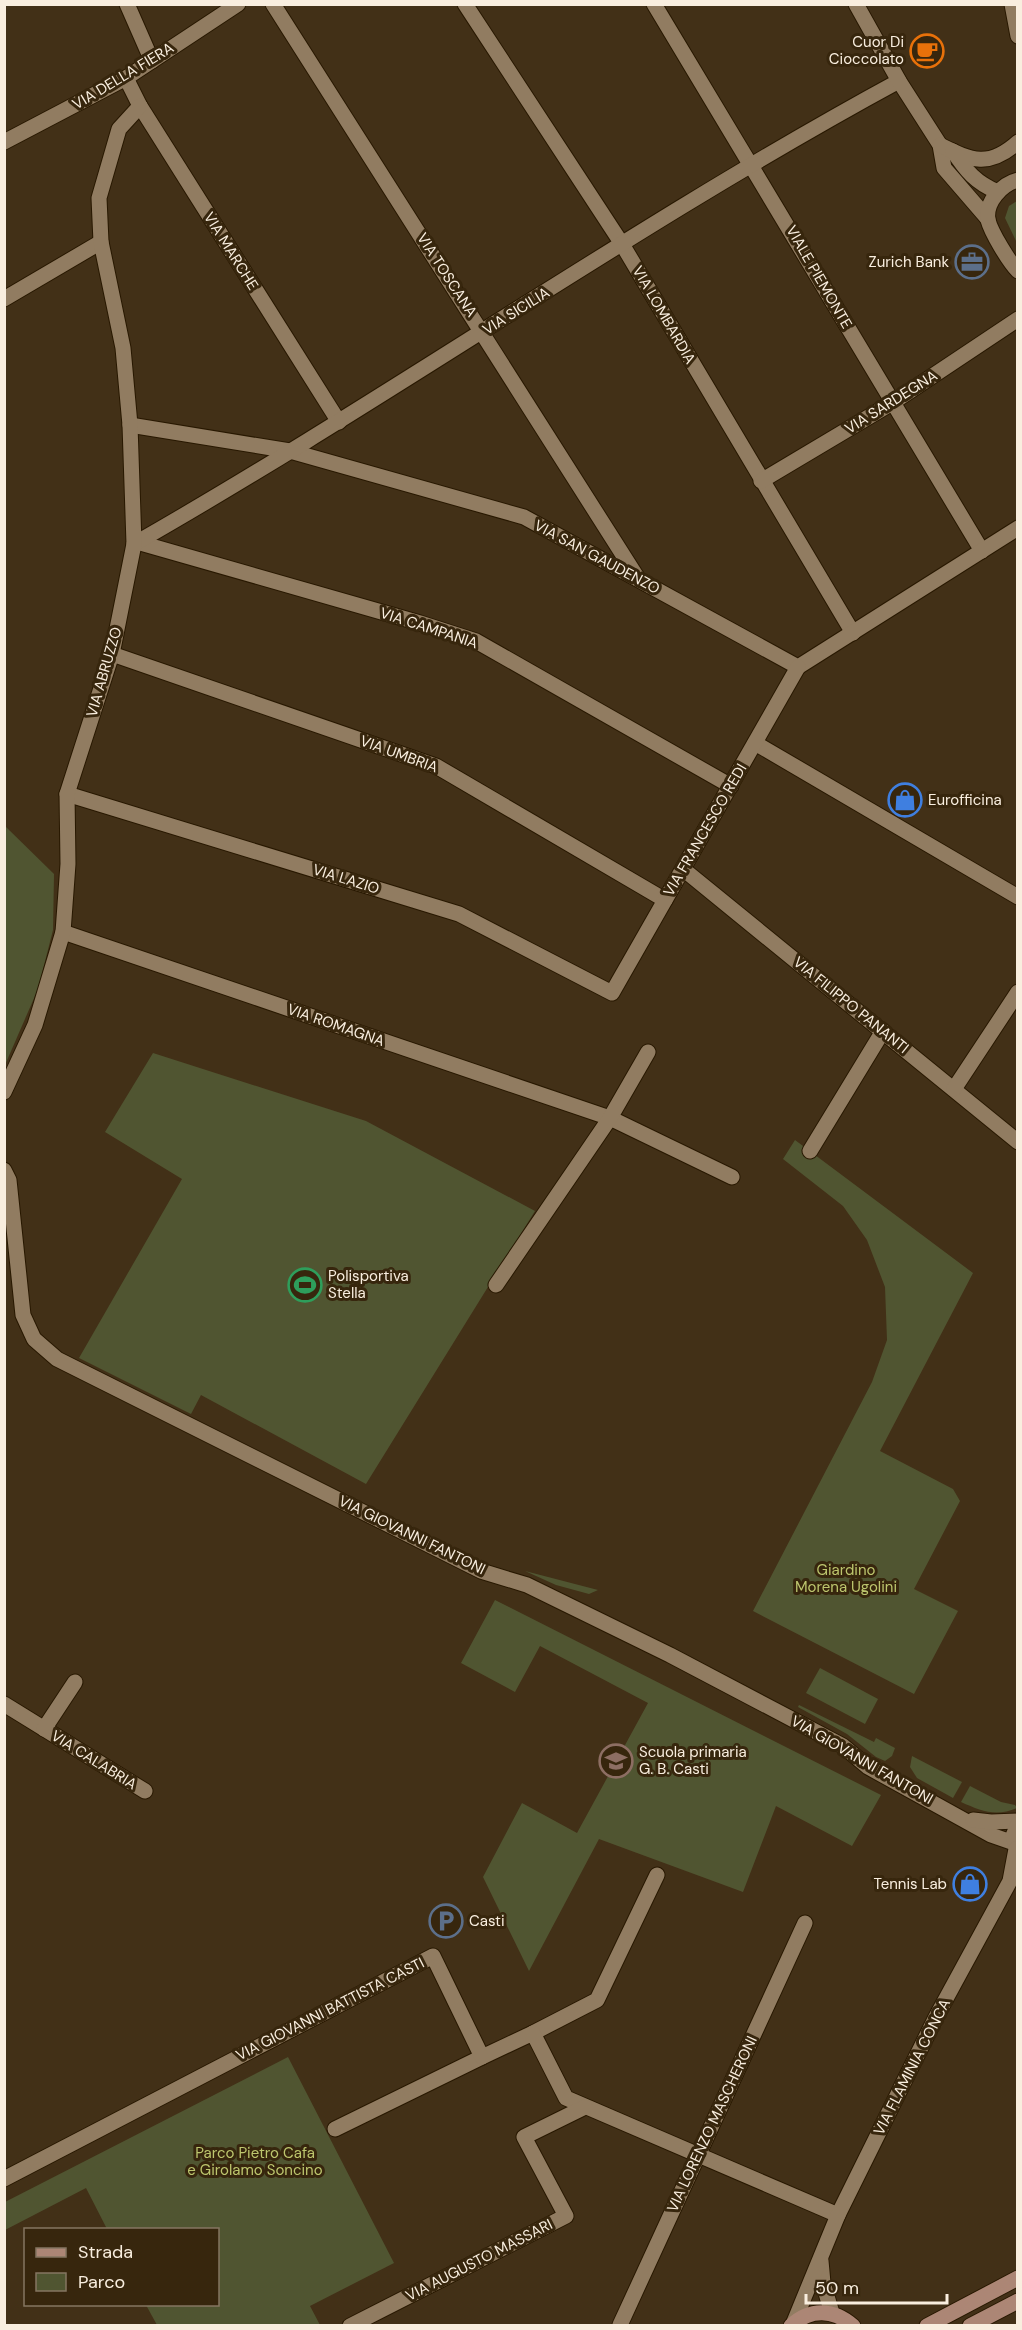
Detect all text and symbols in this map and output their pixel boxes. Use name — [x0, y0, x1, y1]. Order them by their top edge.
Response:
place label: Cuor Di Cioccolato — [829, 32, 904, 69]
cafe icon: Cuor Di Cioccolato — [909, 33, 945, 69]
street label: VIA DELLA FIERA — [69, 38, 177, 114]
street label: VIA MARCHE — [199, 208, 263, 294]
street label: VIALE PIEMONTE — [781, 222, 857, 332]
street label: VIA TOSCANA — [412, 229, 482, 321]
office icon: Zurich Bank — [954, 244, 990, 280]
place label: Zurich Bank — [869, 252, 949, 272]
street label: VIA LOMBARDIA — [628, 262, 700, 368]
street label: VIA SICILIA — [479, 283, 553, 339]
street label: VIA SARDEGNA — [841, 366, 941, 438]
street label: VIA SAN GAUDENZO — [531, 515, 663, 599]
street label: VIA CAMPANIA — [378, 603, 481, 653]
street label: VIA ABRUZZO — [82, 625, 126, 719]
street label: VIA UMBRIA — [357, 731, 441, 777]
street label: VIA FRANCESCO REDI — [659, 760, 751, 900]
shop icon: Eurofficina — [887, 782, 923, 818]
place label: Eurofficina — [928, 790, 1002, 810]
street label: VIA LAZIO — [310, 859, 382, 899]
street label: VIA FILIPPO PANANTI — [789, 952, 913, 1058]
street label: VIA ROMAGNA — [285, 999, 387, 1051]
place label: Polisportiva Stella — [328, 1266, 409, 1303]
sports icon: Polisportiva Stella — [287, 1267, 323, 1303]
street label: VIA GIOVANNI FANTONI — [335, 1491, 489, 1579]
park label: Giardino Morena Ugolini — [795, 1560, 897, 1597]
street label: VIA GIOVANNI FANTONI — [787, 1711, 937, 1809]
street label: VIA CALABRIA — [47, 1726, 141, 1794]
place label: Scuola primaria G. B. Casti — [639, 1742, 747, 1779]
school or university icon: Scuola primaria G. B. Casti — [598, 1743, 634, 1779]
shop icon: Tennis Lab — [952, 1866, 988, 1902]
place label: Tennis Lab — [874, 1874, 947, 1894]
parking icon: Casti — [428, 1903, 464, 1939]
place label: Casti — [469, 1911, 505, 1931]
street label: VIA GIOVANNI BATTISTA CASTI — [232, 1953, 428, 2065]
street label: VIA FLAMINIA CONCA — [869, 1995, 955, 2139]
street label: VIA LORENZO MASCHERONI — [662, 2033, 762, 2215]
park label: Parco Pietro Cafa e Girolamo Soncino — [187, 2143, 323, 2180]
street label: VIA AUGUSTO MASSARI — [402, 2214, 556, 2306]
legend — [24, 2228, 219, 2306]
text: Strada — [78, 2240, 133, 2264]
scale bar — [806, 2267, 947, 2305]
text: Parco — [78, 2270, 125, 2294]
text: 50 m — [815, 2276, 859, 2300]

